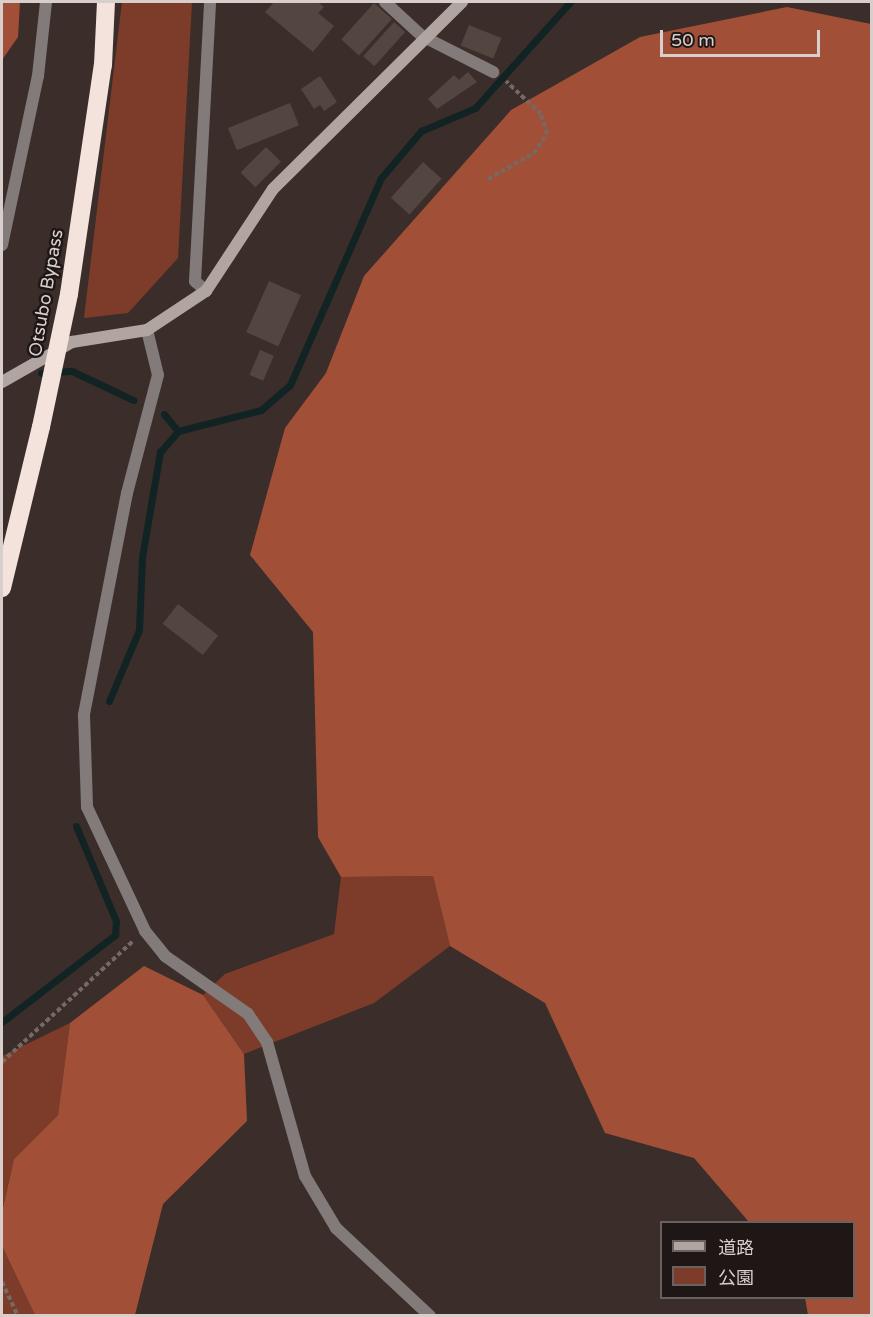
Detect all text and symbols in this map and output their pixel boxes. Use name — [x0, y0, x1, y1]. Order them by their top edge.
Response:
scale bar — [663, 18, 824, 56]
text: 50 m — [671, 29, 715, 51]
street label: Otsubo Bypass — [24, 228, 68, 358]
legend — [660, 1221, 855, 1299]
text: 道路 — [718, 1237, 754, 1259]
text: 公園 — [718, 1267, 754, 1289]

